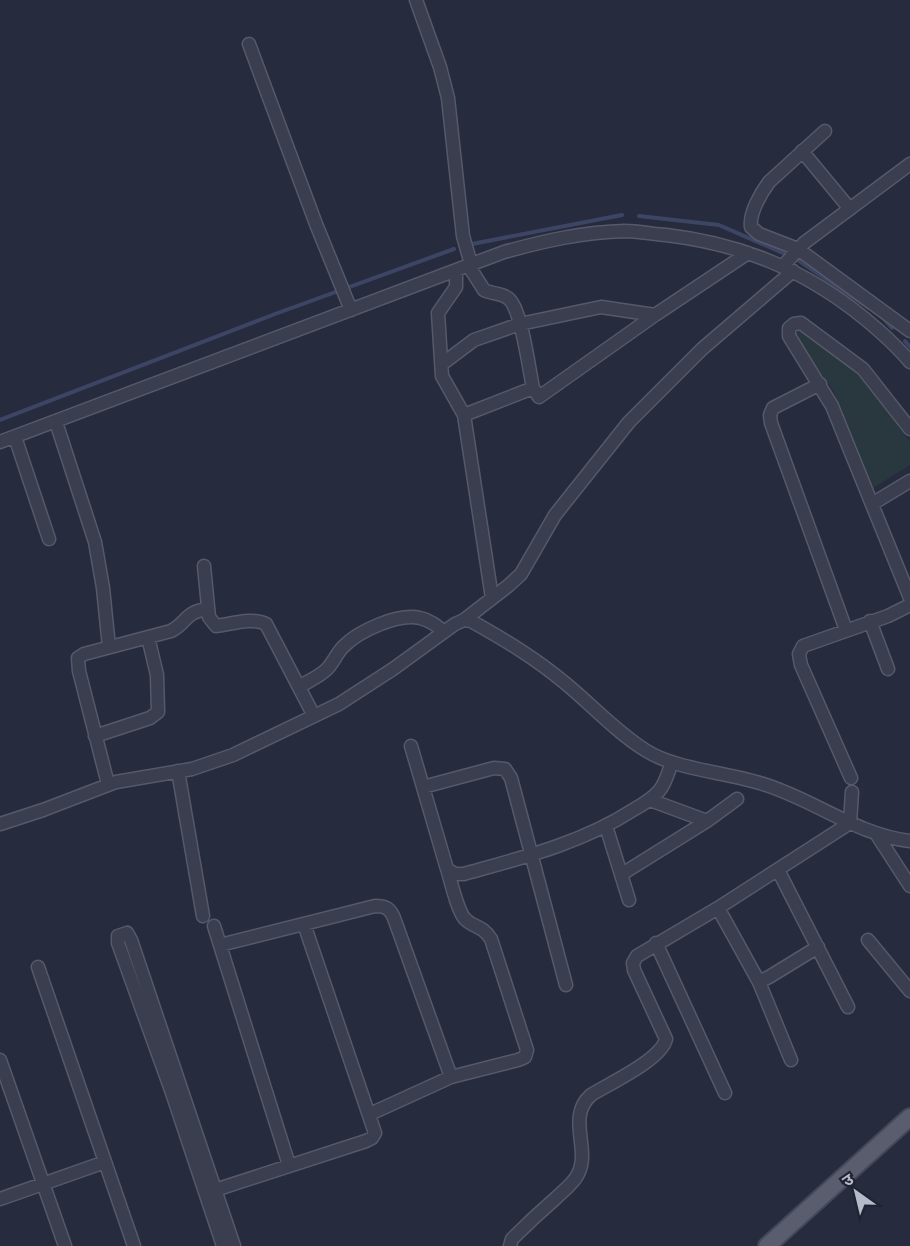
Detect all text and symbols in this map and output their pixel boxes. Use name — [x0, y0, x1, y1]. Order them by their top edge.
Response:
north arrow — [826, 1162, 886, 1222]
text: उ — [838, 1168, 859, 1192]

